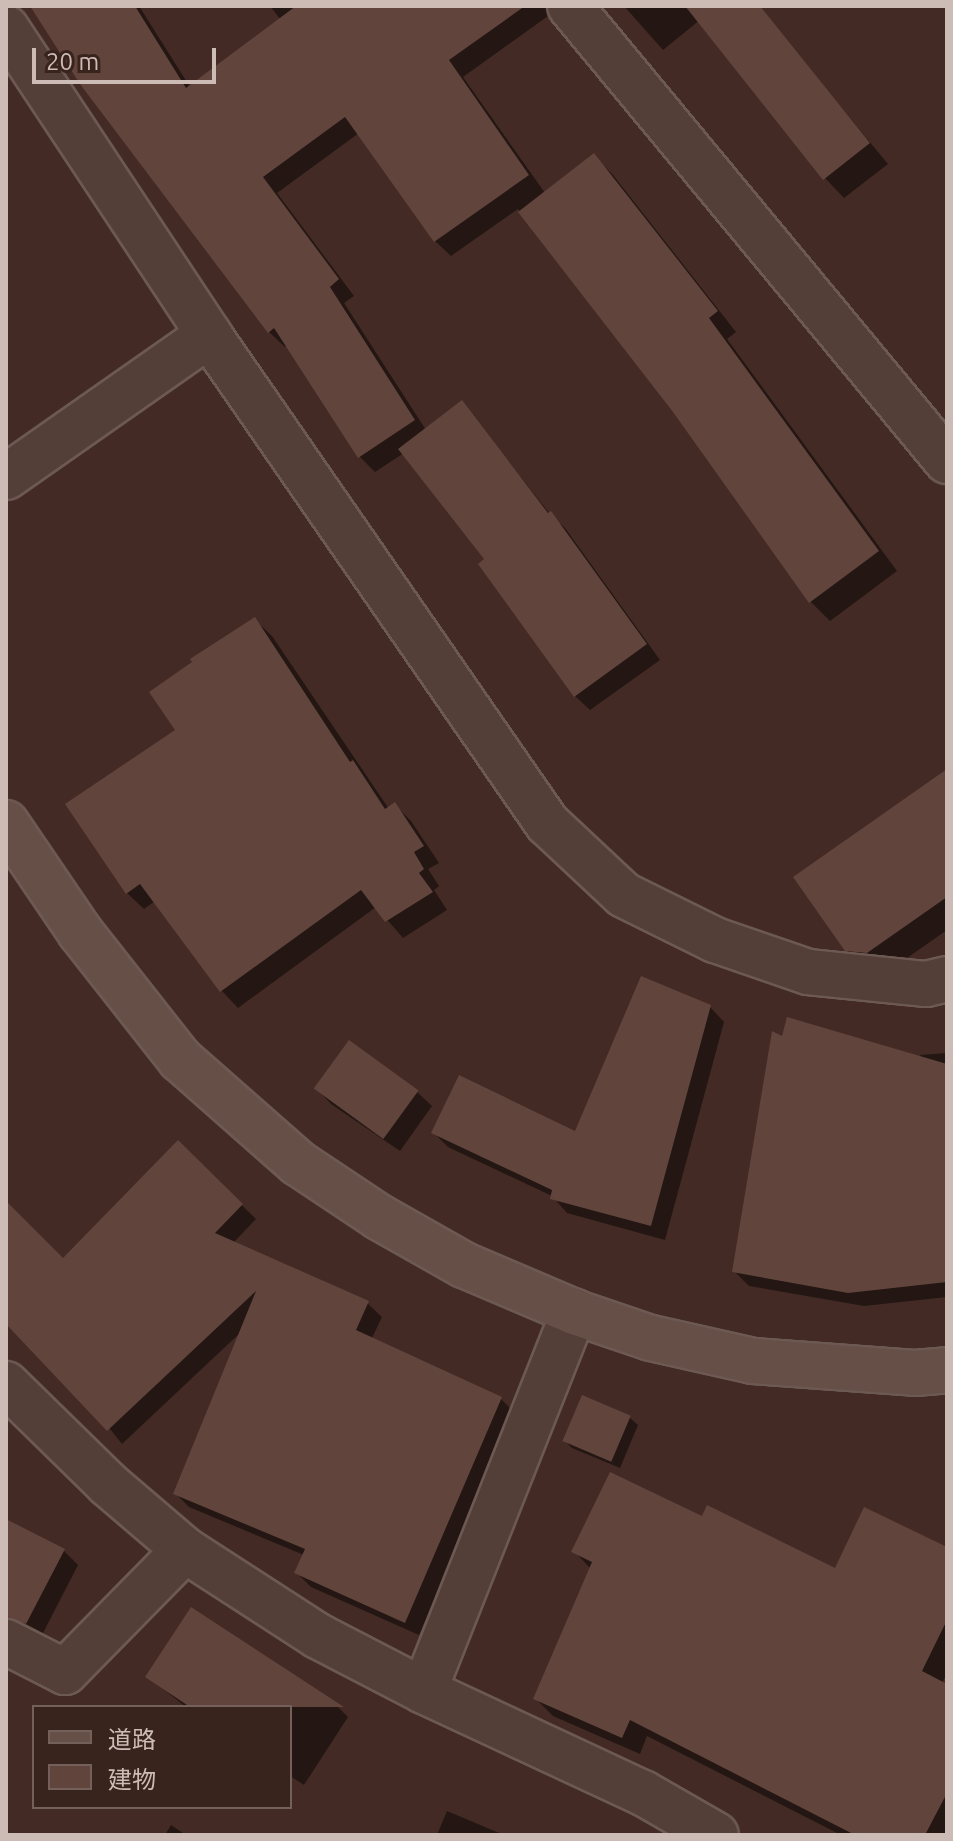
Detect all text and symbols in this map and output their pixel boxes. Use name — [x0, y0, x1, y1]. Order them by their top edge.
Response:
scale bar — [36, 32, 220, 82]
text: 20 m — [46, 48, 99, 75]
legend — [32, 1705, 292, 1809]
text: 道路 — [108, 1726, 156, 1753]
text: 建物 — [108, 1766, 156, 1793]

